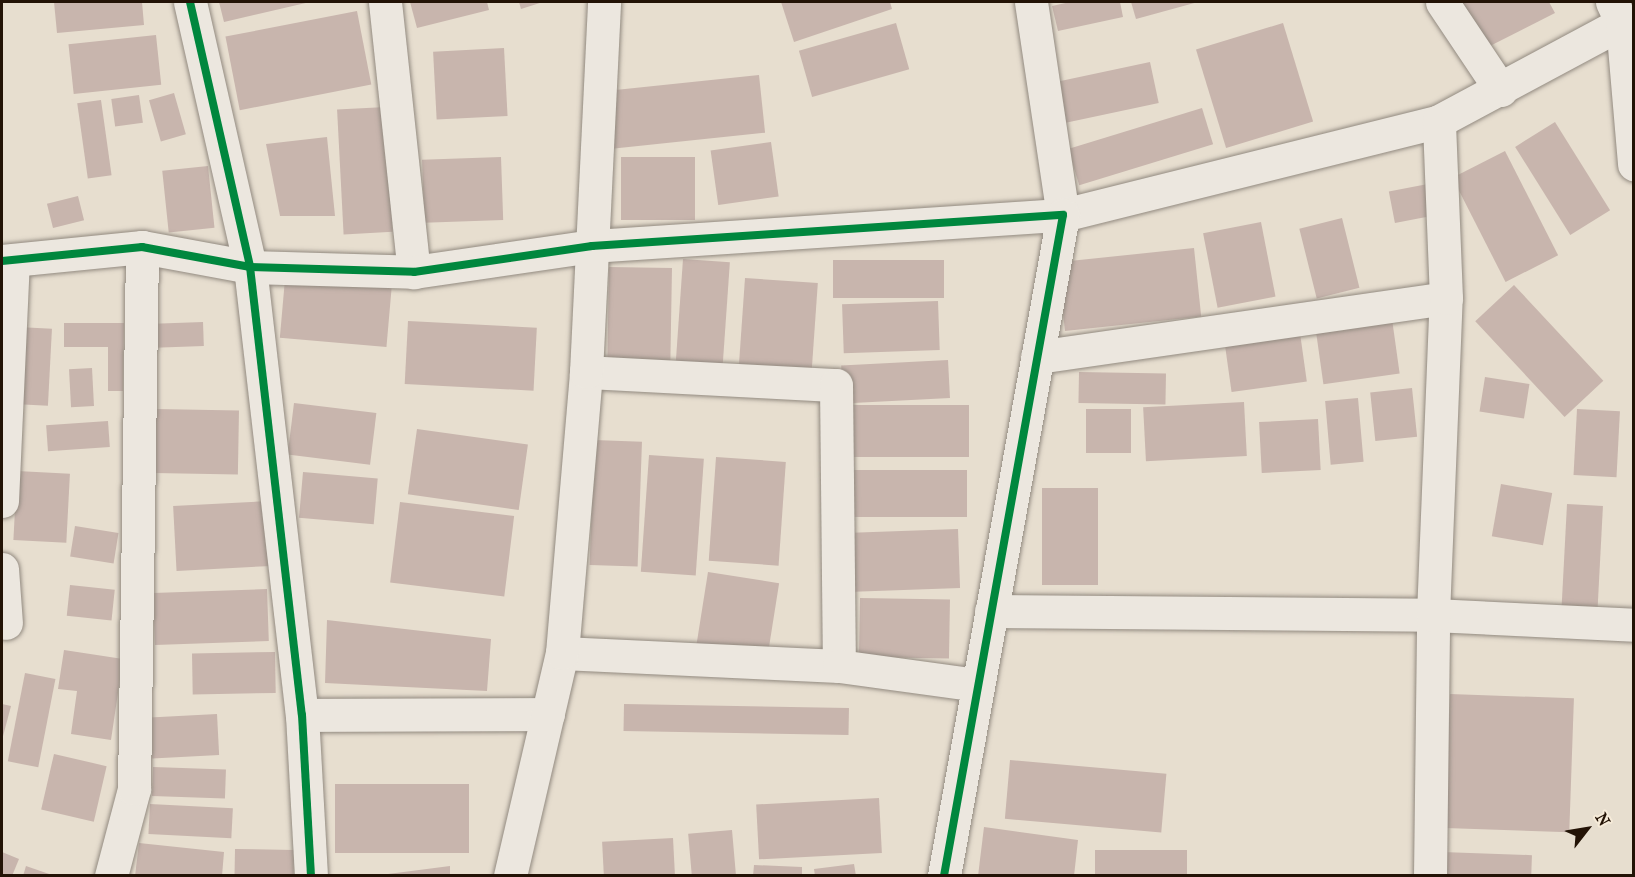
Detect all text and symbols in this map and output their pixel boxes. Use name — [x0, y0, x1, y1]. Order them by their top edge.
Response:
north arrow — [1557, 799, 1617, 859]
text: N — [1592, 809, 1614, 830]

